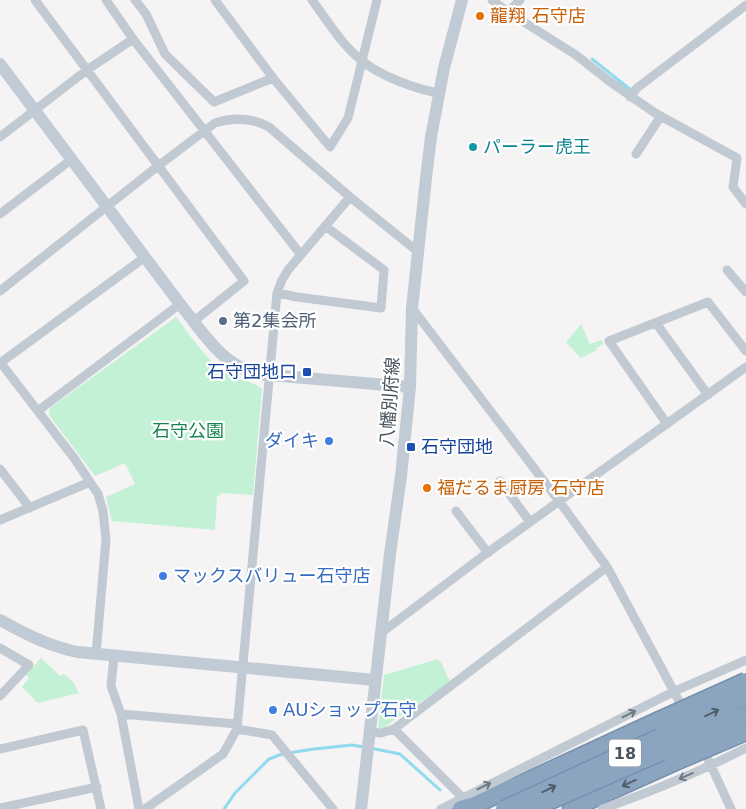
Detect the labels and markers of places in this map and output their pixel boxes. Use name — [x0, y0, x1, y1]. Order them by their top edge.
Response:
place label: 龍翔 石守店 — [490, 5, 586, 26]
marker: 龍翔 石守店 — [474, 10, 486, 22]
place label: パーラー虎王 — [483, 136, 591, 157]
marker: パーラー虎王 — [467, 141, 479, 153]
place label: 第2集会所 — [233, 310, 316, 331]
marker: 第2集会所 — [217, 315, 229, 327]
place label: 石守団地口 — [207, 361, 297, 382]
marker: 石守団地口 — [301, 366, 313, 378]
place label: ダイキ — [265, 430, 319, 451]
marker: ダイキ — [323, 435, 335, 447]
place label: 石守団地 — [421, 436, 493, 457]
marker: 石守団地 — [405, 441, 417, 453]
place label: 福だるま厨房 石守店 — [437, 477, 605, 498]
marker: 福だるま厨房 石守店 — [421, 482, 433, 494]
place label: マックスバリュー石守店 — [173, 565, 370, 586]
marker: マックスバリュー石守店 — [157, 570, 169, 582]
place label: AUショップ石守 — [283, 699, 417, 720]
marker: AUショップ石守 — [267, 704, 279, 716]

